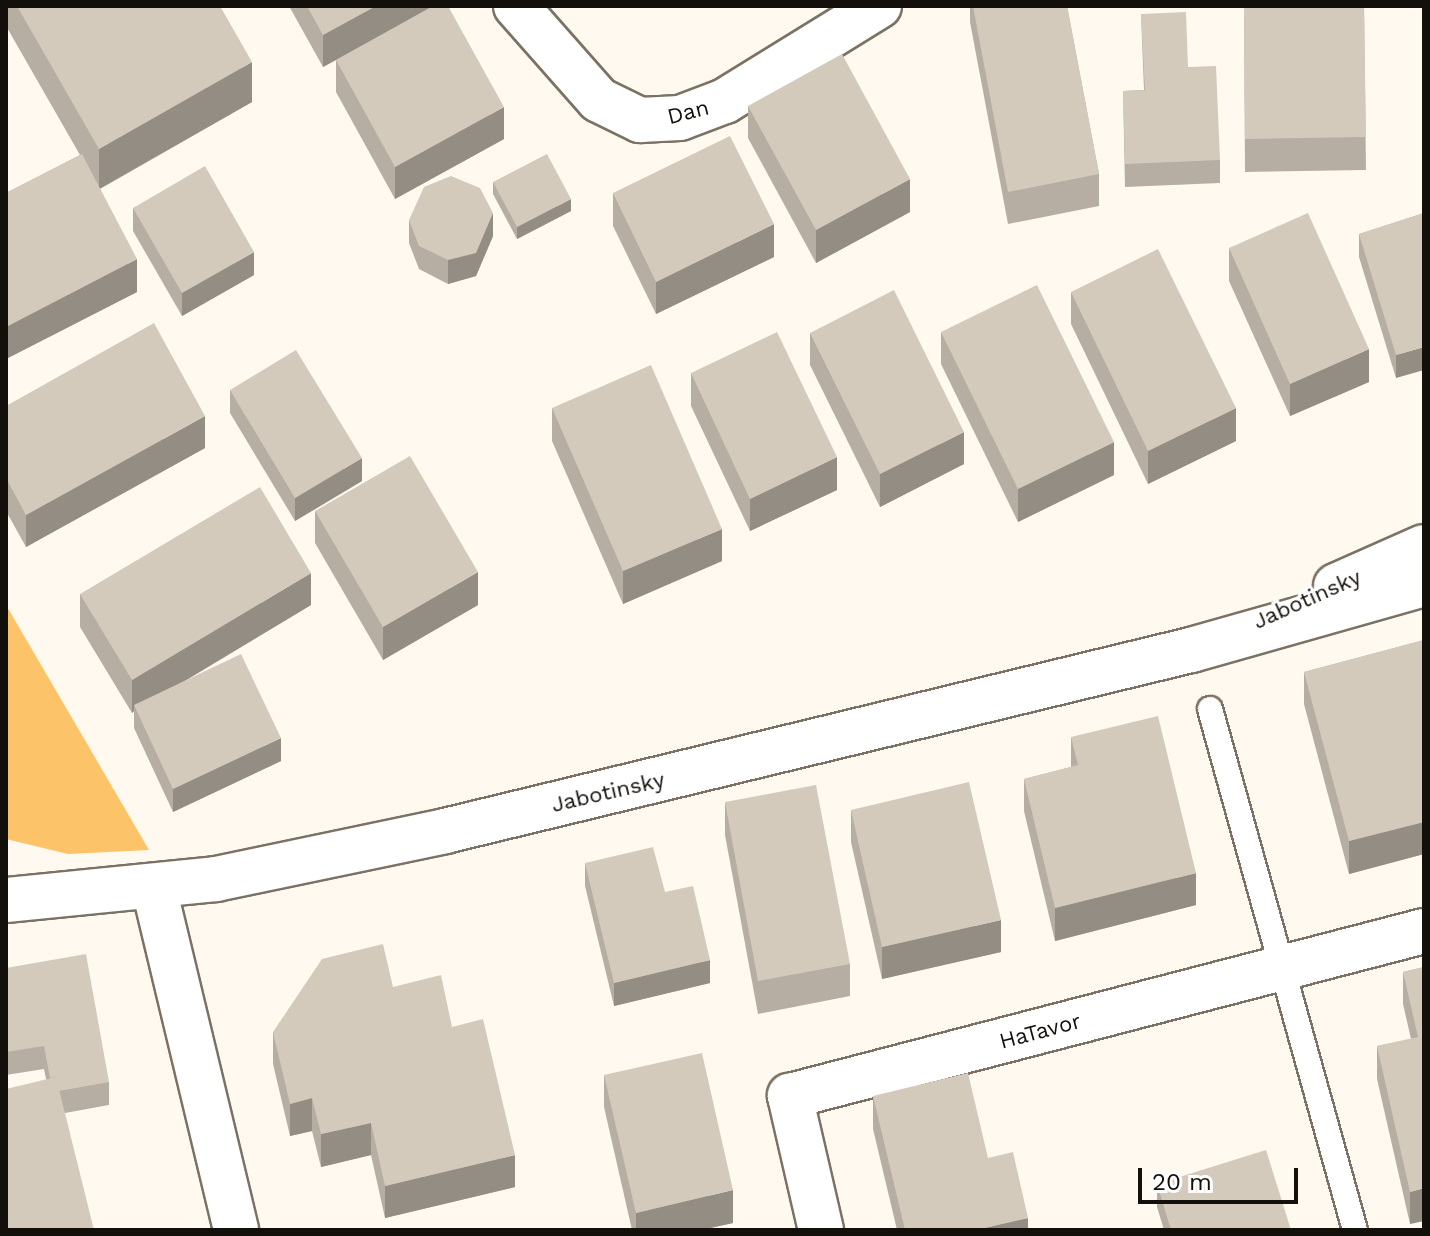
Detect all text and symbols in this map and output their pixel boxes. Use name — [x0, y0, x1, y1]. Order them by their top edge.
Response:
street label: Dan — [664, 94, 712, 130]
street label: Jabotinsky — [1249, 563, 1365, 635]
street label: Jabotinsky — [549, 766, 667, 818]
street label: HaTavor — [996, 1007, 1084, 1055]
scale bar — [1142, 1152, 1302, 1202]
text: 20 m — [1152, 1168, 1212, 1196]

